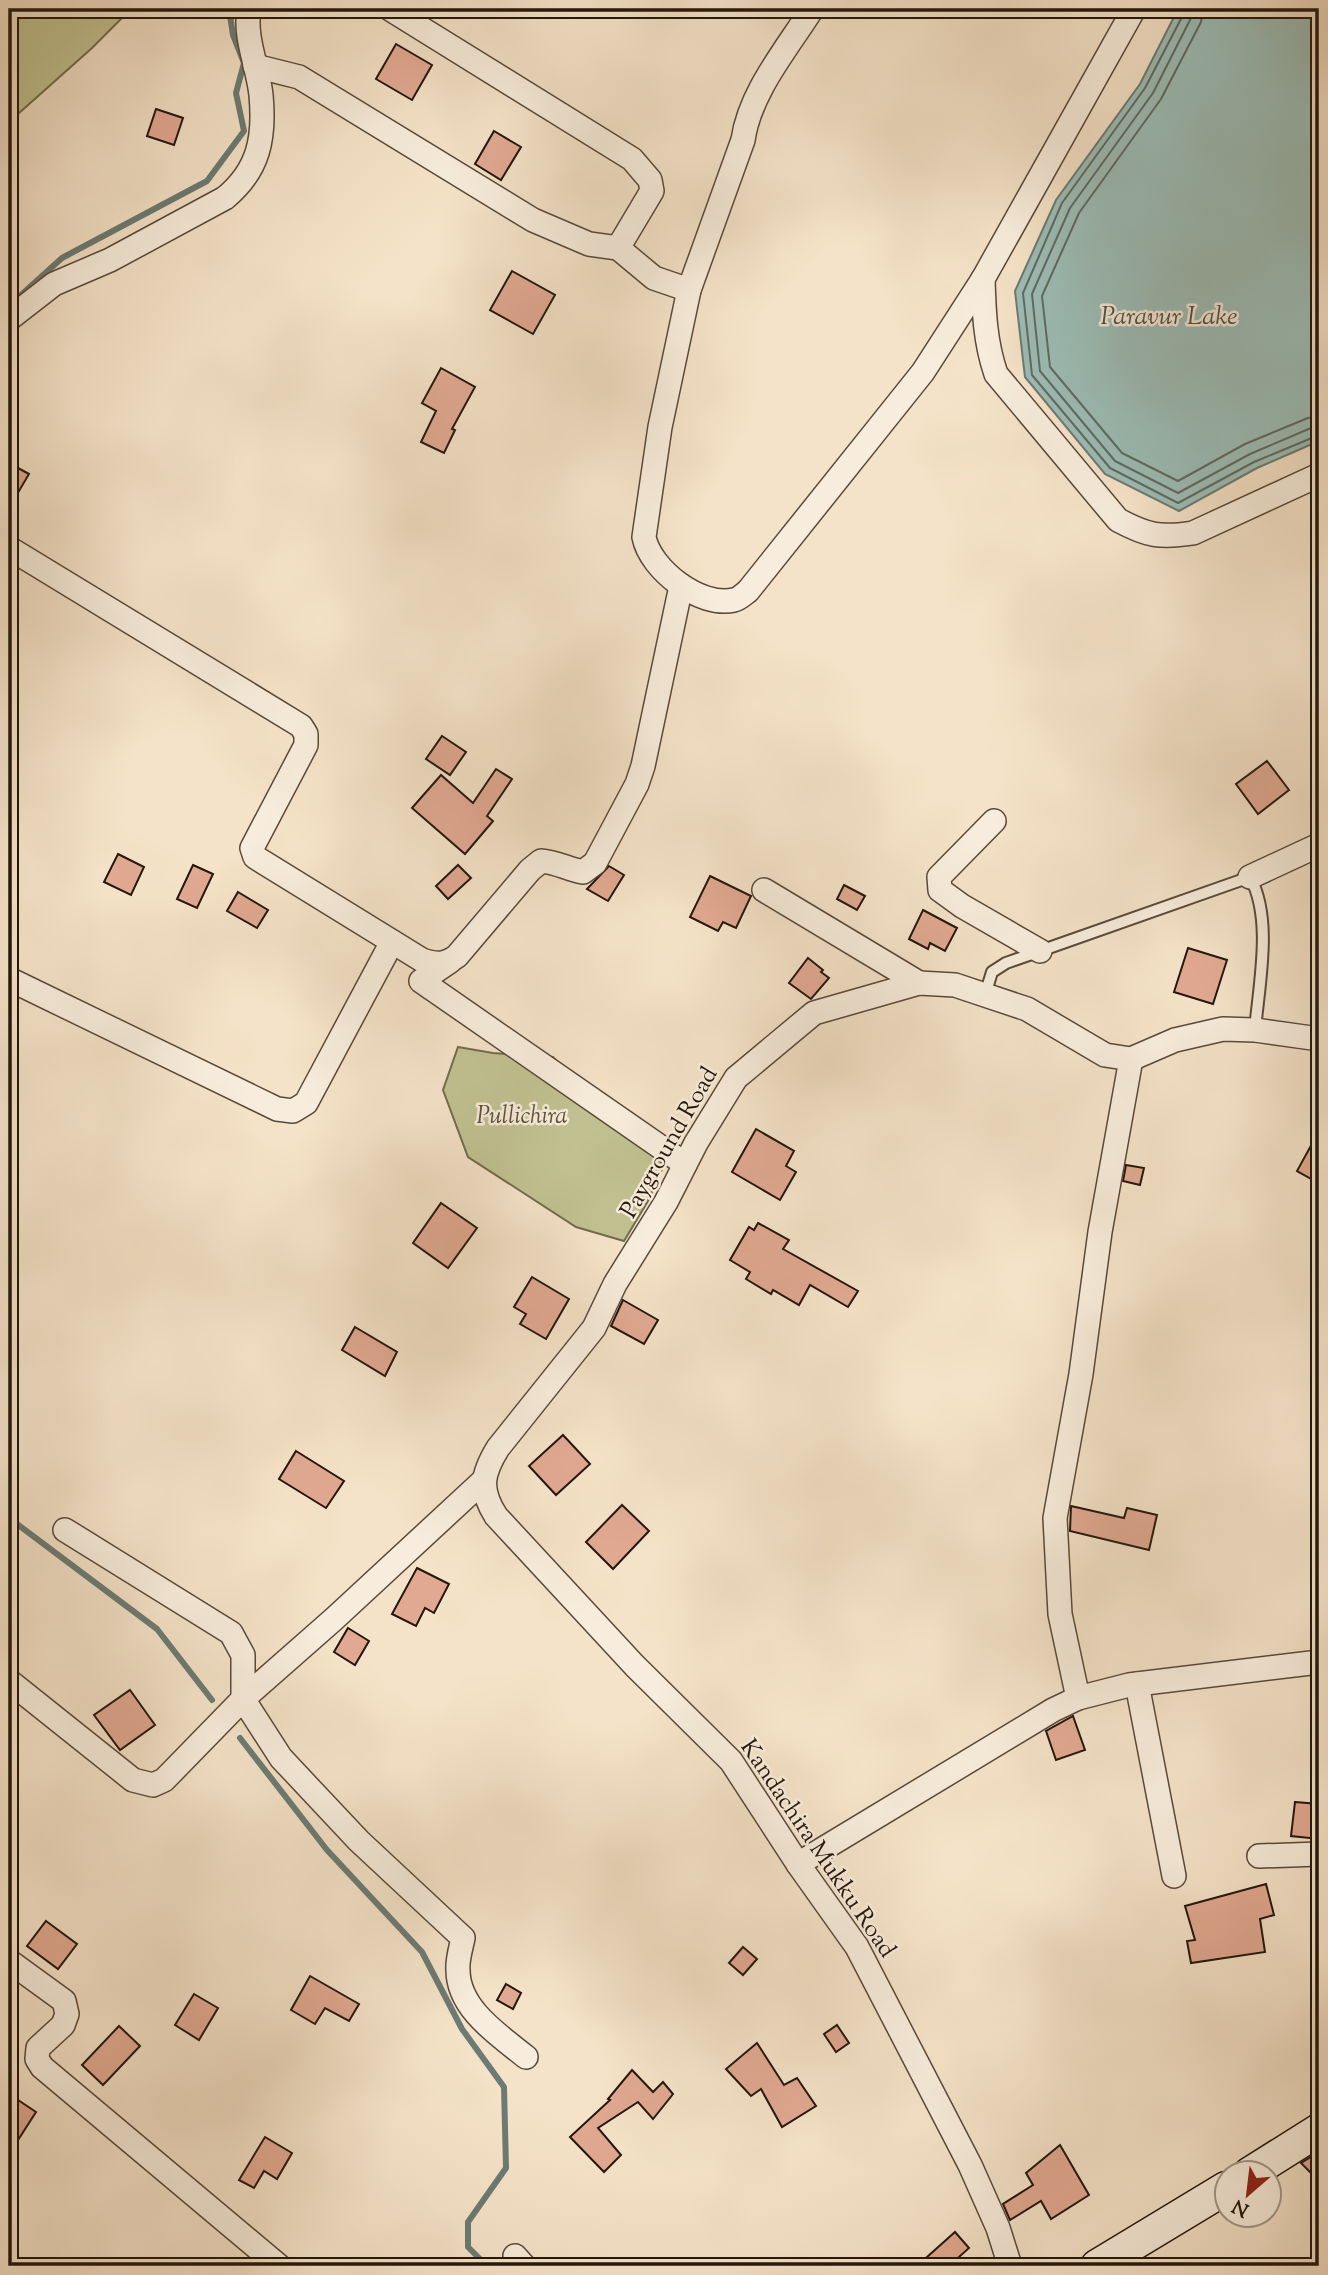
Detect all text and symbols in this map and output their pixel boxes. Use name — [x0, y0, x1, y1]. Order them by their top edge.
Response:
water label: Paravur Lake — [1101, 299, 1237, 336]
street label: Payground Road — [613, 1061, 727, 1225]
park label: Pullichira — [477, 1100, 567, 1134]
street label: Kandachira Mukku Road — [731, 1733, 903, 1966]
north arrow — [1212, 2160, 1282, 2230]
text: N — [1228, 2191, 1254, 2222]

